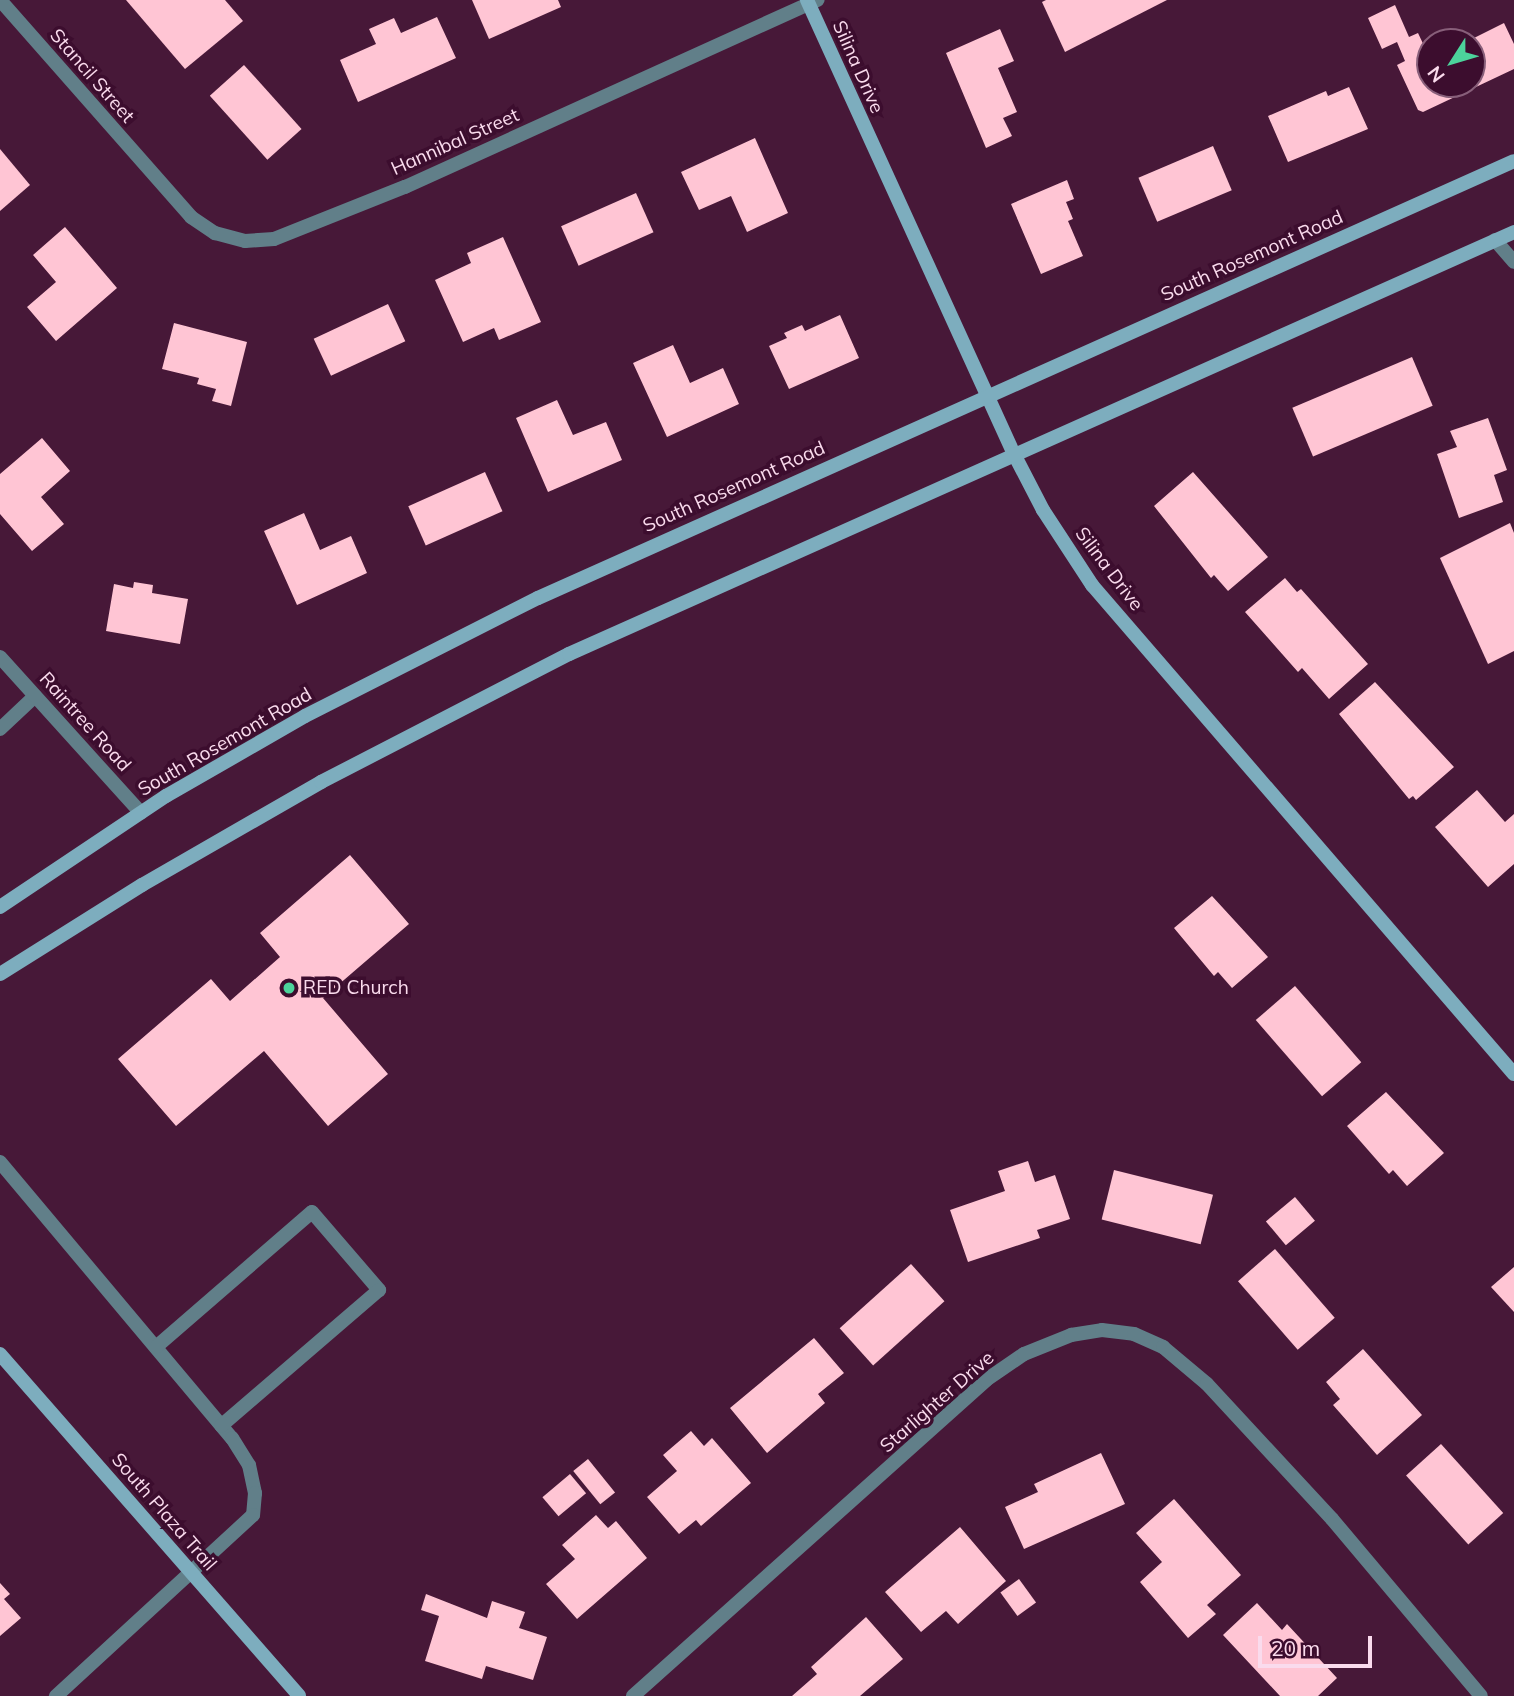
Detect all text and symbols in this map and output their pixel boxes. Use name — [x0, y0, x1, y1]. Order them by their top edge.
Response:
street label: Silina Drive — [827, 17, 889, 117]
street label: Stancil Street — [45, 24, 139, 128]
north arrow — [1416, 28, 1486, 98]
text: N — [1422, 61, 1450, 87]
street label: Hannibal Street — [388, 104, 522, 180]
street label: South Rosemont Road — [1157, 206, 1347, 306]
street label: South Rosemont Road — [639, 437, 829, 537]
street label: Silina Drive — [1070, 523, 1148, 615]
street label: Raintree Road — [34, 668, 136, 776]
street label: South Rosemont Road — [134, 683, 316, 801]
place label: RED Church — [303, 977, 409, 999]
marker: RED Church — [281, 980, 297, 996]
street label: Starlighter Drive — [876, 1346, 998, 1458]
street label: South Plaza Trail — [107, 1449, 221, 1575]
scale bar — [1262, 1622, 1376, 1666]
text: 20 m — [1271, 1635, 1320, 1661]

